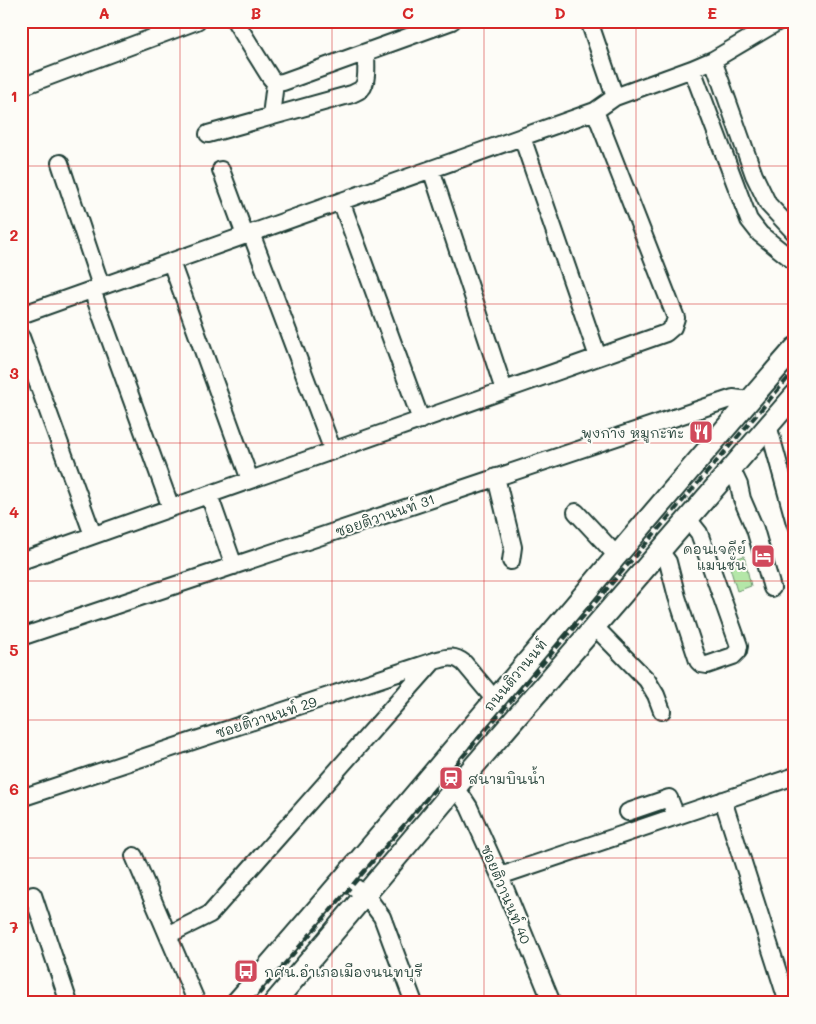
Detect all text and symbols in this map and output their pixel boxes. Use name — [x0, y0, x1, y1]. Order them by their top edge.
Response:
text: A — [98, 2, 110, 23]
text: B — [251, 2, 261, 23]
text: C — [402, 2, 414, 23]
text: D — [554, 2, 566, 23]
text: E — [707, 2, 717, 23]
text: 1 — [10, 85, 18, 106]
text: 2 — [10, 224, 19, 245]
text: 3 — [9, 362, 19, 383]
restaurant icon: พุงกาง หมูกะทะ — [688, 419, 714, 445]
place label: พุงกาง หมูกะทะ — [581, 423, 684, 444]
street label: ซอยติวานนท์ 31 — [333, 489, 437, 541]
text: 4 — [9, 501, 19, 522]
place label: ดอนเจดีย์ แมนชั่น — [683, 539, 746, 574]
hotel icon: ดอนเจดีย์ แมนชั่น — [750, 543, 776, 569]
street label: ถนนติวานนท์ — [479, 635, 551, 715]
text: 5 — [9, 639, 19, 660]
street label: ซอยติวานนท์ 29 — [213, 692, 319, 742]
station icon: สนามบินน้ำ — [438, 765, 464, 791]
place label: สนามบินน้ำ — [468, 766, 545, 788]
text: 6 — [9, 778, 19, 799]
street label: ซอยติวานนท์ 40 — [476, 841, 536, 947]
text: 7 — [10, 916, 19, 937]
bus stop icon: กศน.อำเภอเมืองนนทบุรี — [233, 958, 259, 984]
place label: กศน.อำเภอเมืองนนทบุรี — [264, 962, 423, 983]

